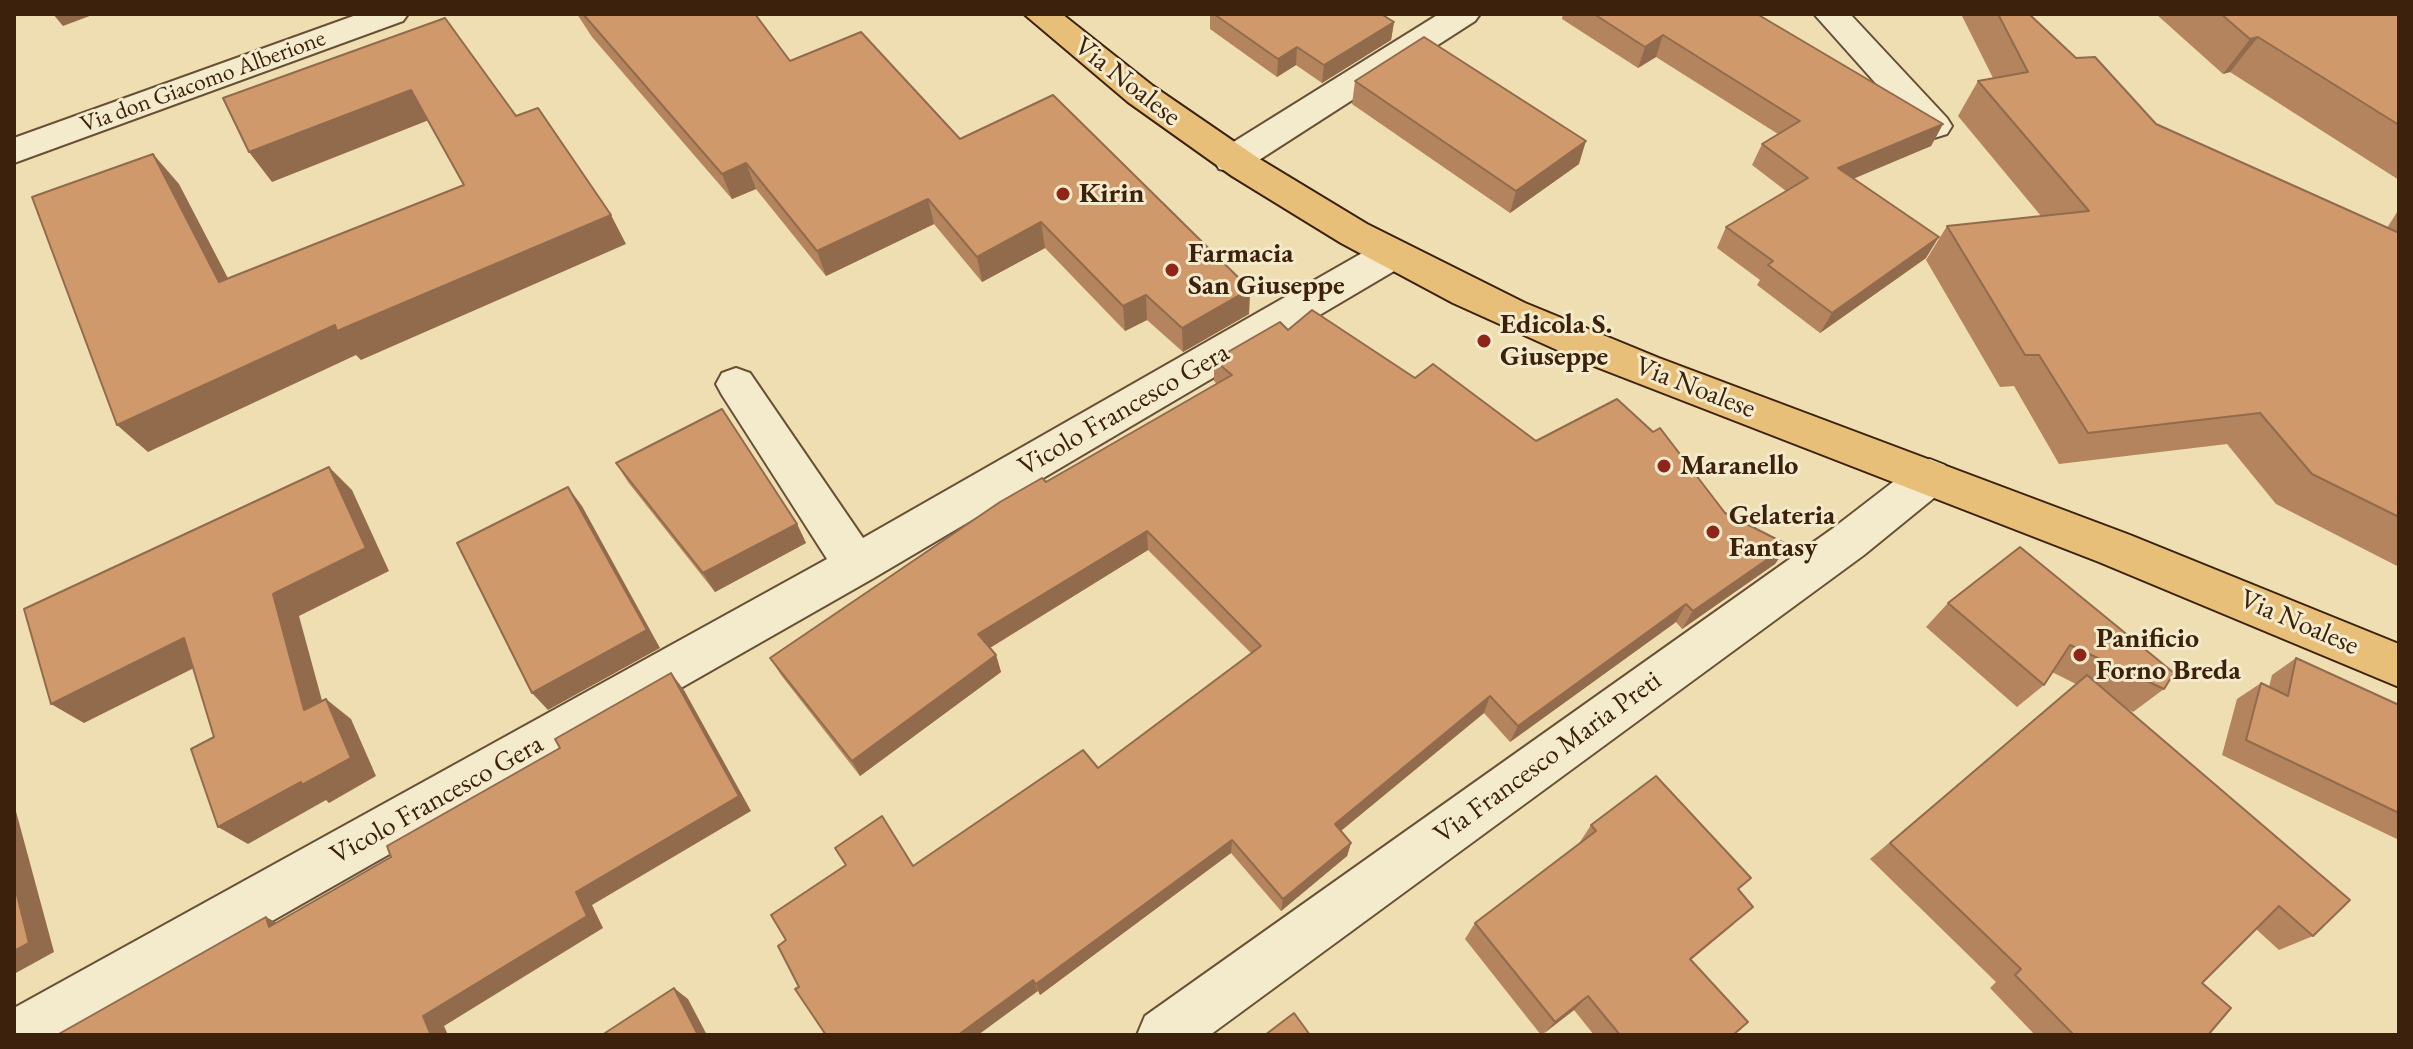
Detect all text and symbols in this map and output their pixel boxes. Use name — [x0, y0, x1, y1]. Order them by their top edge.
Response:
street label: Via don Giacomo Alberione — [76, 24, 330, 140]
street label: Via Noalese — [1067, 30, 1187, 134]
place label: Kirin — [1079, 177, 1144, 211]
marker: Kirin — [1054, 185, 1072, 203]
place label: Farmacia San Giuseppe — [1188, 237, 1345, 303]
marker: Farmacia San Giuseppe — [1163, 261, 1181, 279]
place label: Edicola S. Giuseppe — [1500, 308, 1612, 374]
marker: Edicola S. Giuseppe — [1475, 332, 1493, 350]
street label: Vicolo Francesco Gera — [1012, 336, 1236, 484]
street label: Via Noalese — [1630, 350, 1760, 426]
place label: Maranello — [1680, 449, 1798, 483]
marker: Maranello — [1655, 457, 1673, 475]
place label: Gelateria Fantasy — [1729, 499, 1835, 565]
marker: Gelateria Fantasy — [1704, 523, 1722, 541]
street label: Via Noalese — [2234, 583, 2364, 663]
place label: Panificio Forno Breda — [2096, 622, 2241, 688]
marker: Panificio Forno Breda — [2071, 646, 2089, 664]
street label: Via Francesco Maria Preti — [1428, 664, 1668, 852]
street label: Vicolo Francesco Gera — [325, 728, 549, 872]

